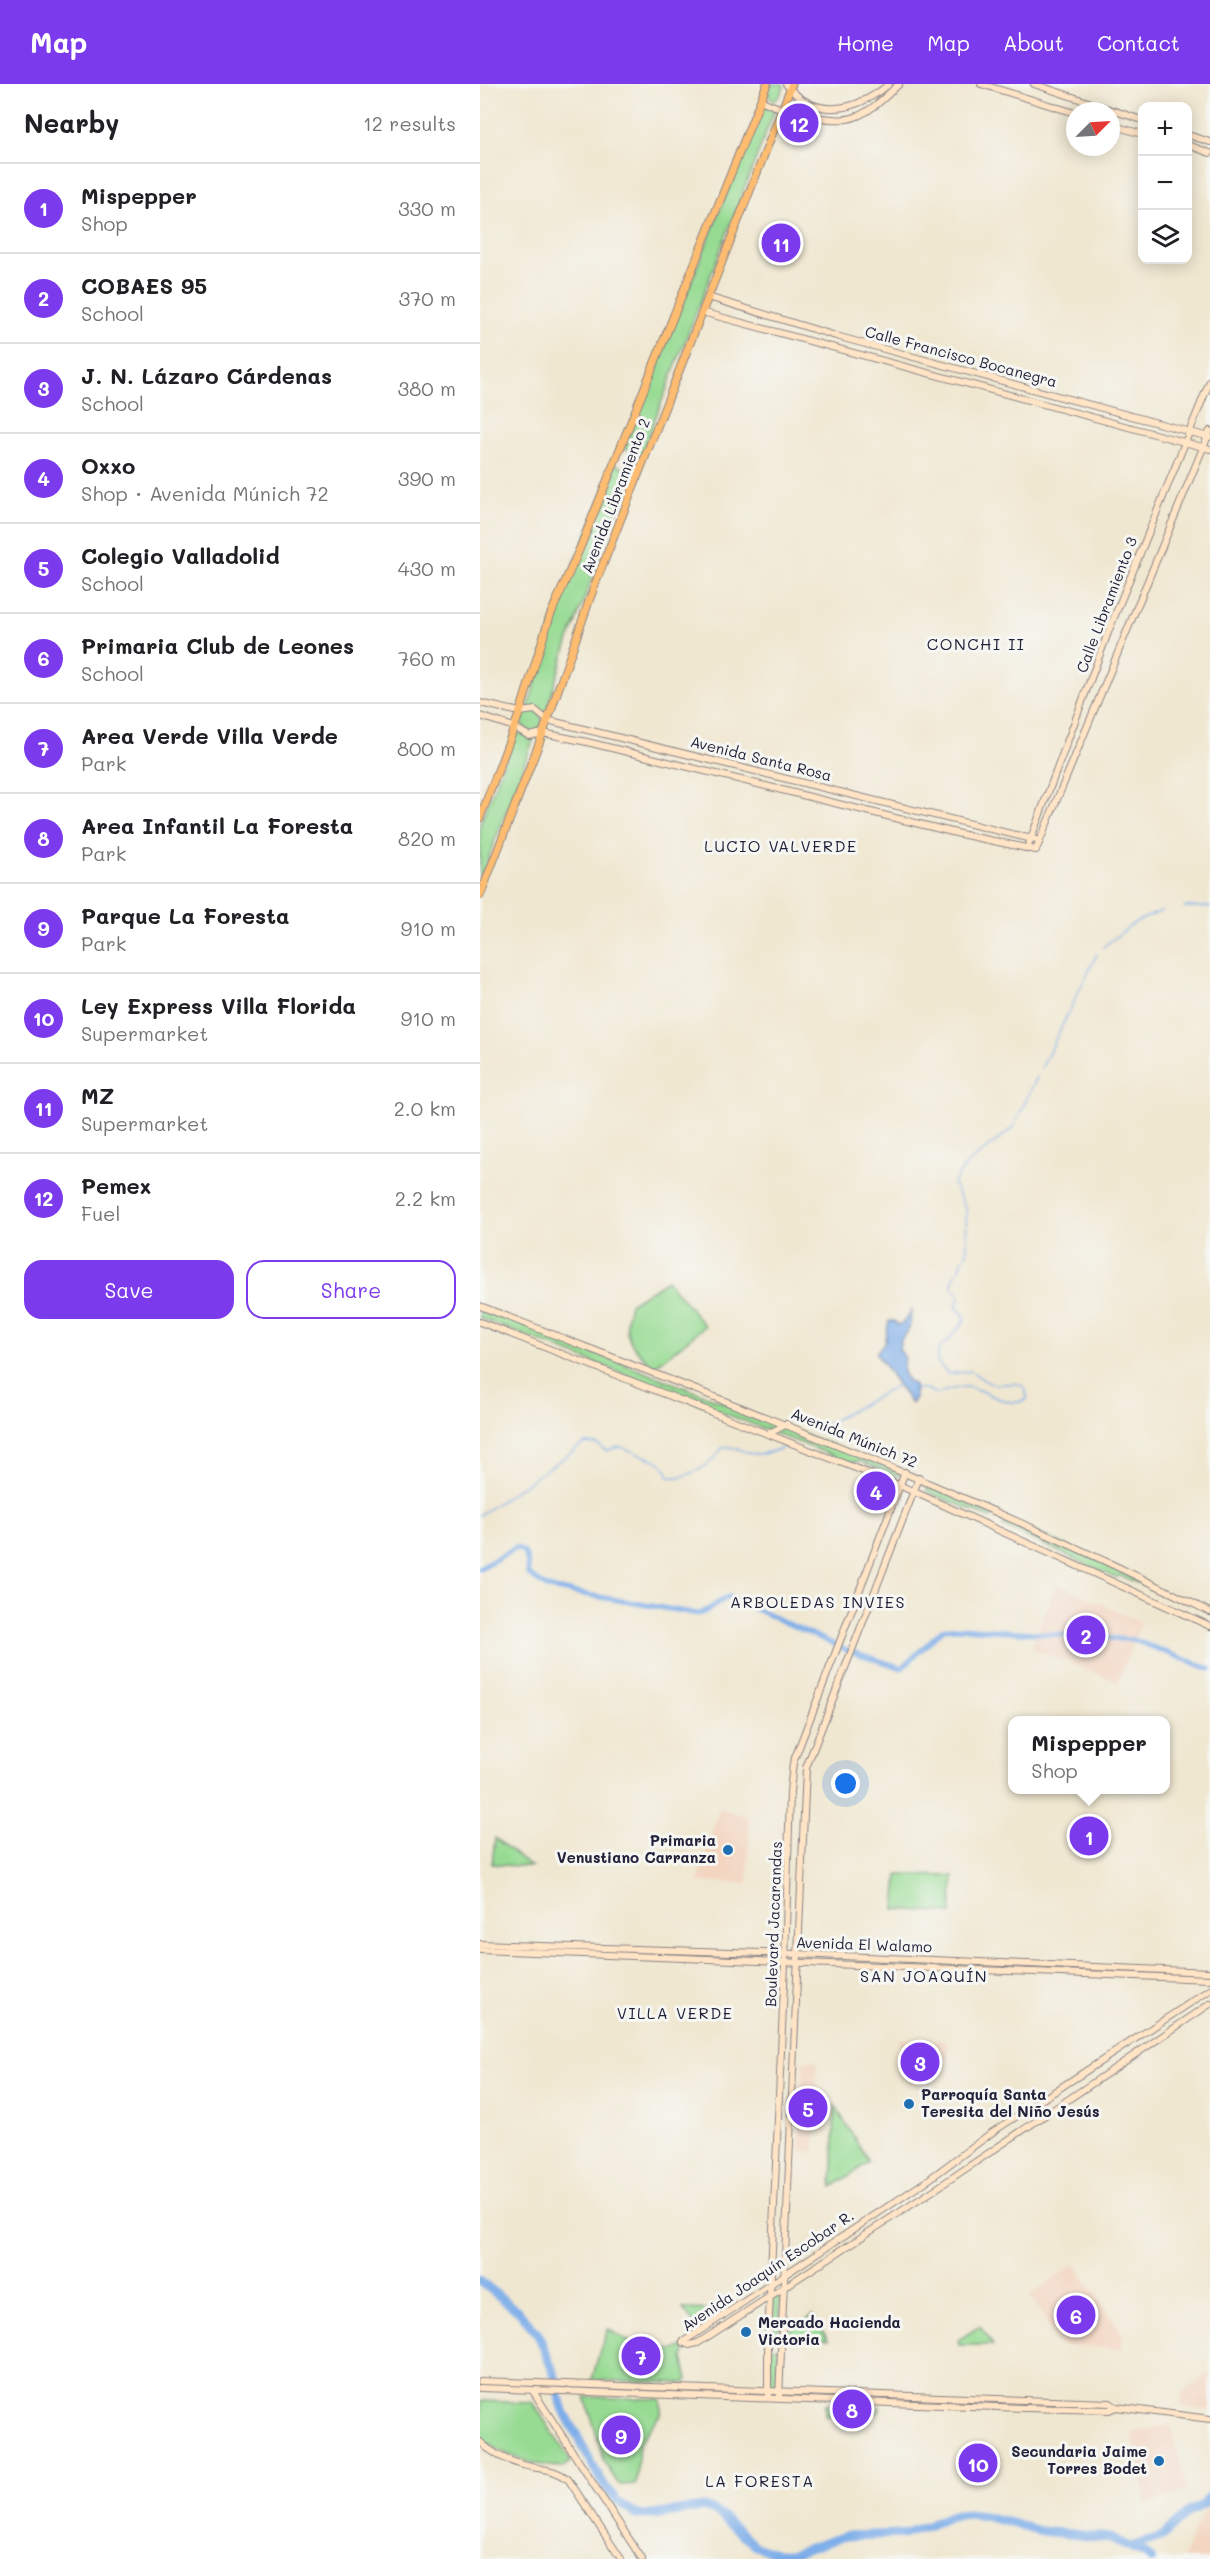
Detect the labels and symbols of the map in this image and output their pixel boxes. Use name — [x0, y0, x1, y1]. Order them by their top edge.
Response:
pin: 12 — [780, 100, 818, 146]
north arrow — [1066, 102, 1120, 156]
pin: 11 — [762, 220, 800, 266]
street label: Calle Francisco Bocanegra — [863, 321, 1059, 391]
street label: Avenida Libramiento 2 — [576, 415, 654, 576]
street label: Calle Libramiento 3 — [1071, 534, 1141, 675]
district label: CONCHI II — [927, 633, 1025, 654]
street label: Avenida Santa Rosa — [689, 731, 834, 785]
district label: LUCIO VALVERDE — [704, 835, 858, 856]
street label: Avenida Múnich 72 — [788, 1403, 920, 1472]
pin: 4 — [856, 1468, 896, 1514]
district label: ARBOLEDAS INVIES — [730, 1591, 906, 1612]
pin: 2 — [1066, 1612, 1106, 1658]
your location — [831, 1769, 860, 1798]
pin: 1 — [1070, 1814, 1108, 1858]
place label: Primaria Venustiano Carranza — [557, 1830, 716, 1867]
street label: Boulevard Jacarandas — [760, 1841, 786, 2007]
marker: Primaria Venustiano Carranza — [721, 1843, 735, 1857]
street label: Avenida El Walamo — [796, 1932, 933, 1956]
district label: SAN JOAQUÍN — [860, 1965, 988, 1986]
district label: VILLA VERDE — [617, 2002, 733, 2023]
pin: 3 — [900, 2040, 940, 2084]
place label: Parroquía Santa Teresita del Niño Jesús — [921, 2084, 1099, 2121]
pin: 5 — [788, 2086, 828, 2130]
marker: Parroquía Santa Teresita del Niño Jesús — [902, 2097, 916, 2111]
street label: Avenida Joaquín Escobar R. — [677, 2205, 857, 2335]
pin: 6 — [1056, 2292, 1096, 2338]
place label: Mercado Hacienda Victoria — [758, 2312, 901, 2349]
marker: Mercado Hacienda Victoria — [739, 2325, 753, 2339]
pin: 7 — [622, 2334, 660, 2378]
pin: 8 — [832, 2386, 872, 2432]
pin: 9 — [602, 2412, 640, 2458]
pin: 10 — [958, 2440, 998, 2486]
place label: Secundaria Jaime Torres Bodet — [1011, 2441, 1147, 2478]
marker: Secundaria Jaime Torres Bodet — [1152, 2454, 1166, 2468]
district label: LA FORESTA — [705, 2470, 815, 2491]

